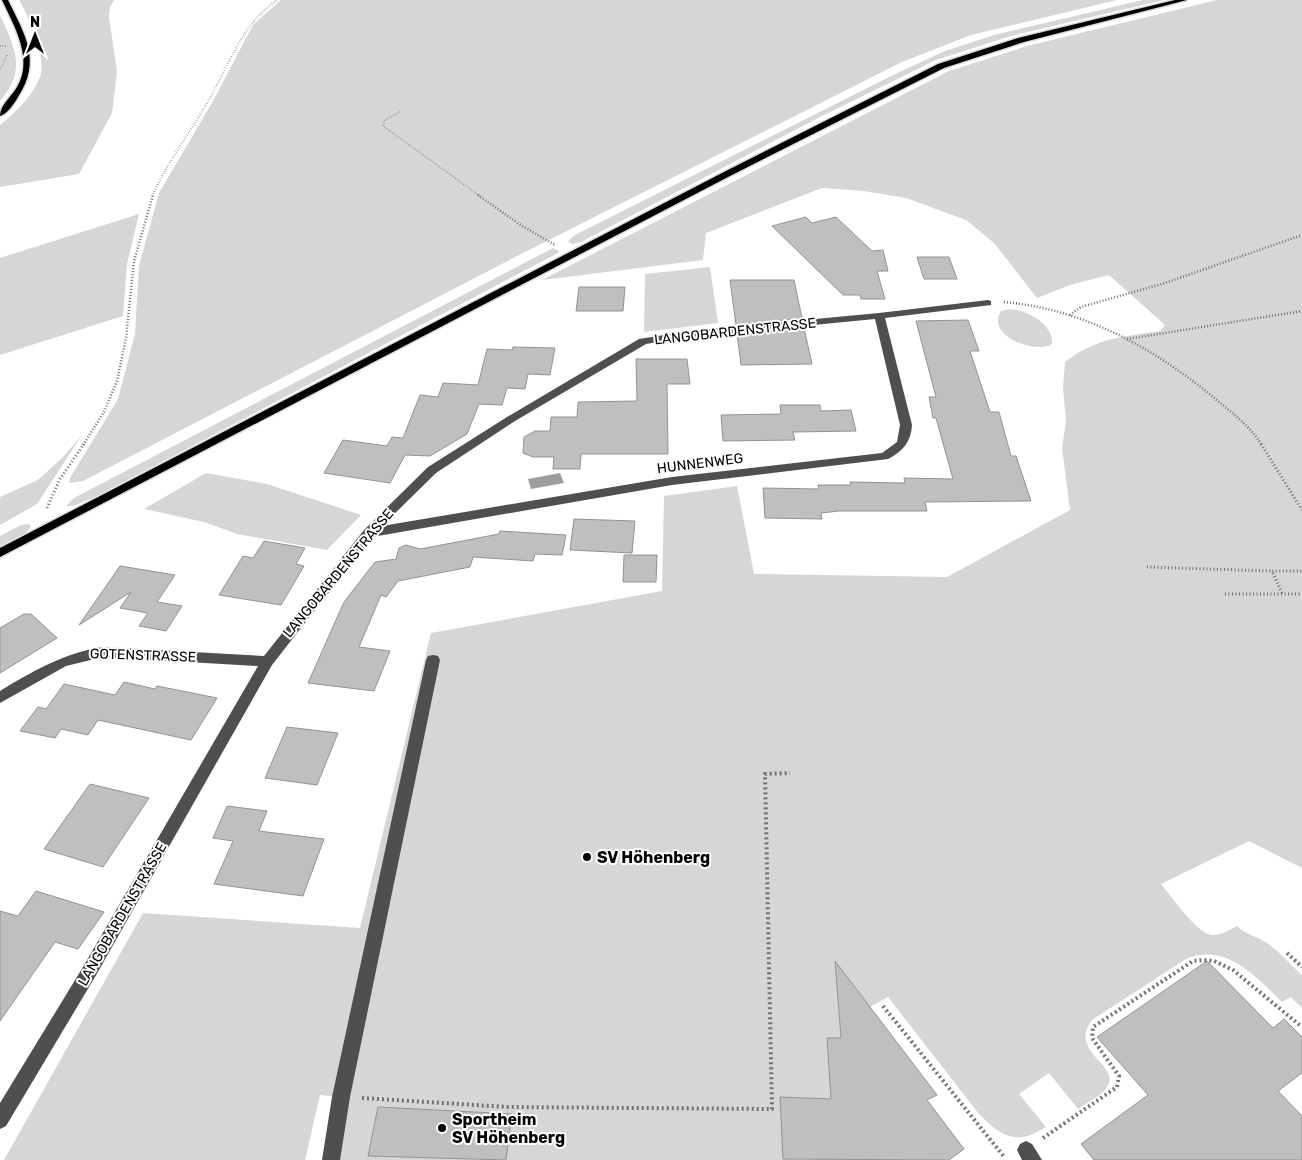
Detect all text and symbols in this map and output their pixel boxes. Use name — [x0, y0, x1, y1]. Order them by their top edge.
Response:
north arrow — [10, 10, 60, 60]
text: N — [30, 14, 40, 31]
street label: LANGOBARDENSTRASSE — [653, 315, 817, 348]
street label: HUNNENWEG — [656, 450, 744, 477]
street label: LANGOBARDENSTRASSE — [280, 506, 397, 641]
street label: GOTENSTRASSE — [90, 645, 196, 666]
street label: LANGOBARDENSTRASSE — [74, 840, 170, 989]
place label: SV Höhenberg — [597, 848, 710, 867]
marker: SV Höhenberg — [581, 851, 593, 863]
place label: Sportheim SV Höhenberg — [452, 1110, 565, 1147]
marker: Sportheim SV Höhenberg — [436, 1122, 448, 1134]

